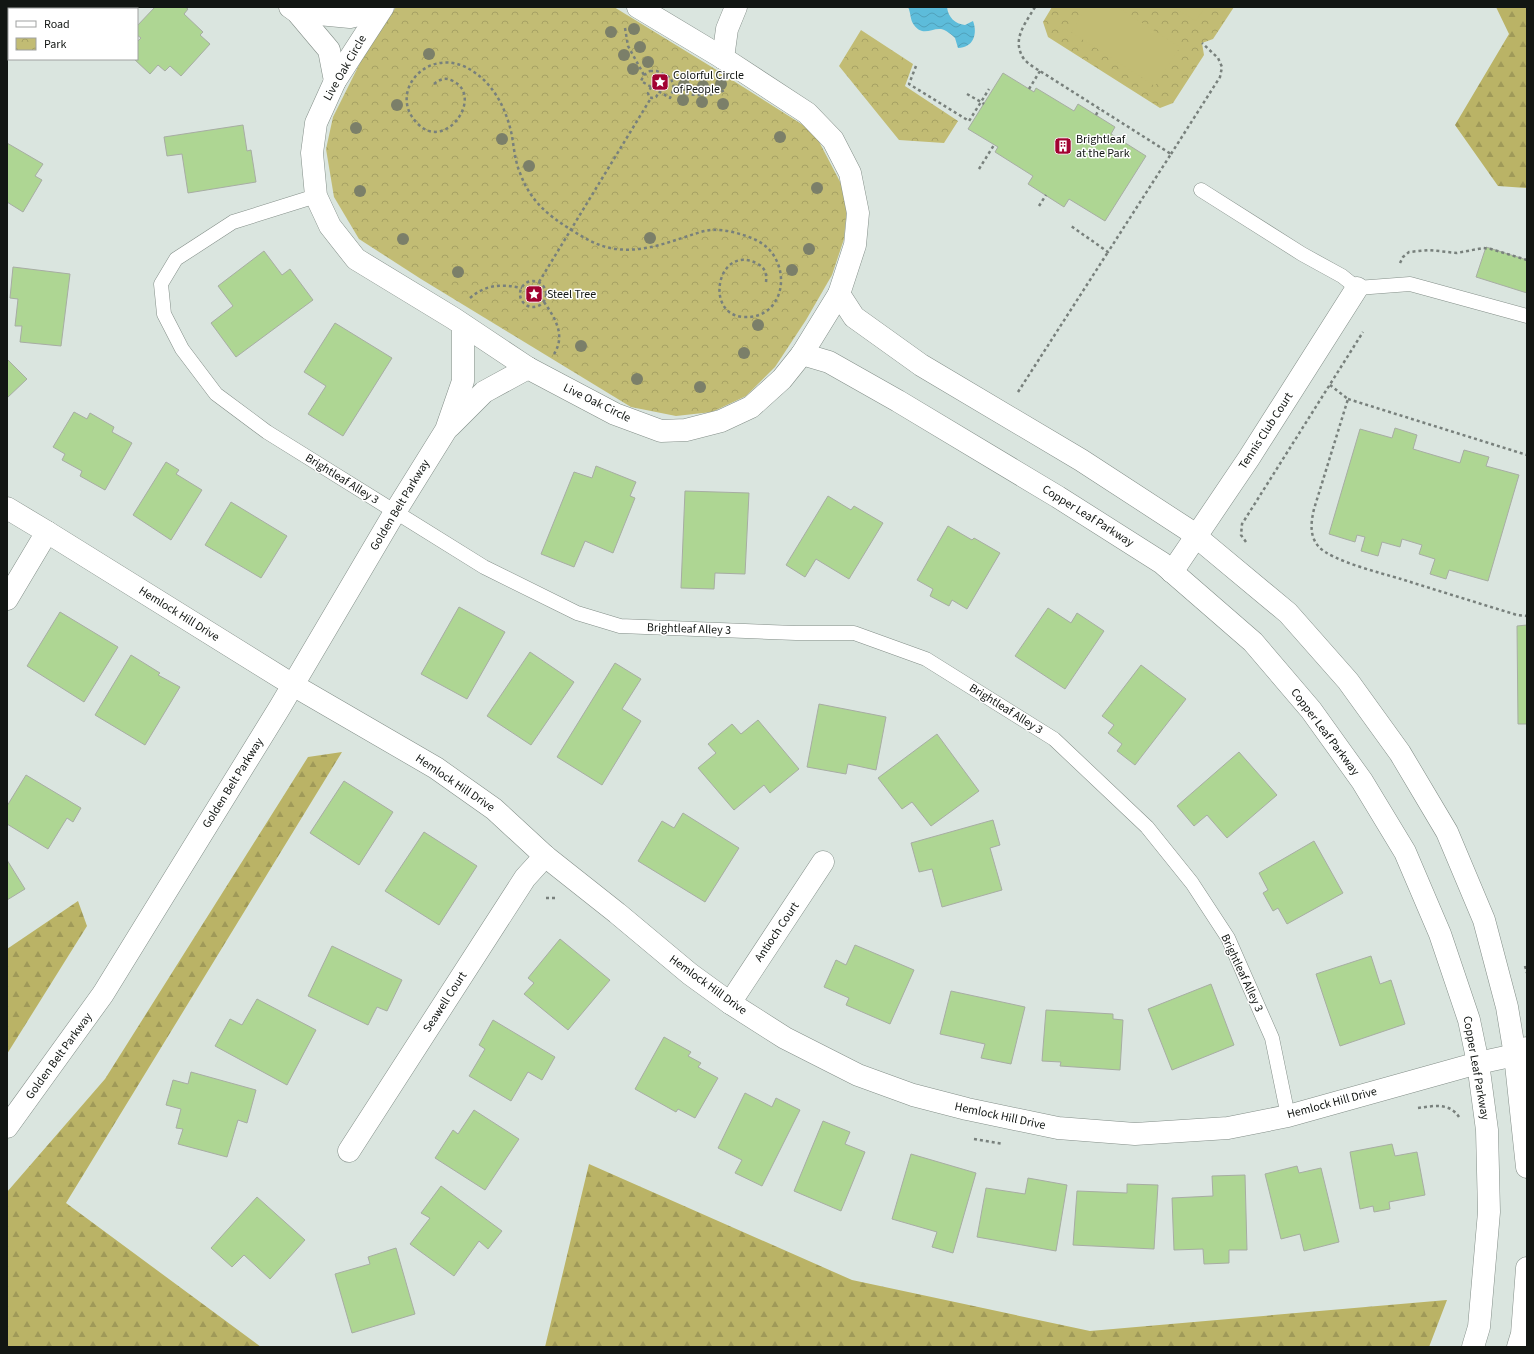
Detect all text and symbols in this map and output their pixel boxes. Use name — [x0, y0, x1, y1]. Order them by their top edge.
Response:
legend — [8, 8, 138, 60]
text: Road — [44, 16, 70, 33]
street label: Live Oak Circle — [319, 32, 371, 104]
text: Park — [44, 36, 66, 53]
place label: Colorful Circle of People — [673, 67, 744, 98]
place icon: Colorful Circle of People — [650, 72, 670, 92]
place label: Brightleaf at the Park — [1076, 131, 1130, 162]
building icon: Brightleaf at the Park — [1053, 136, 1073, 156]
place icon: Steel Tree — [524, 284, 544, 304]
place label: Steel Tree — [547, 286, 596, 303]
street label: Live Oak Circle — [560, 379, 634, 427]
street label: Tennis Club Court — [1235, 389, 1297, 473]
street label: Brightleaf Alley 3 — [302, 449, 382, 509]
street label: Golden Belt Parkway — [366, 456, 434, 554]
street label: Copper Leaf Parkway — [1039, 481, 1137, 551]
street label: Hemlock Hill Drive — [135, 582, 223, 646]
street label: Brightleaf Alley 3 — [647, 619, 731, 639]
street label: Brightleaf Alley 3 — [966, 679, 1046, 739]
street label: Copper Leaf Parkway — [1287, 685, 1364, 779]
street label: Golden Belt Parkway — [198, 734, 268, 831]
street label: Hemlock Hill Drive — [412, 750, 498, 816]
street label: Antioch Court — [751, 899, 803, 965]
street label: Brightleaf Alley 3 — [1216, 931, 1268, 1015]
street label: Hemlock Hill Drive — [666, 951, 750, 1019]
street label: Seawell Court — [419, 968, 471, 1036]
street label: Golden Belt Parkway — [22, 1009, 97, 1103]
street label: Copper Leaf Parkway — [1458, 1015, 1494, 1122]
street label: Hemlock Hill Drive — [1285, 1083, 1379, 1123]
street label: Hemlock Hill Drive — [953, 1098, 1047, 1134]

